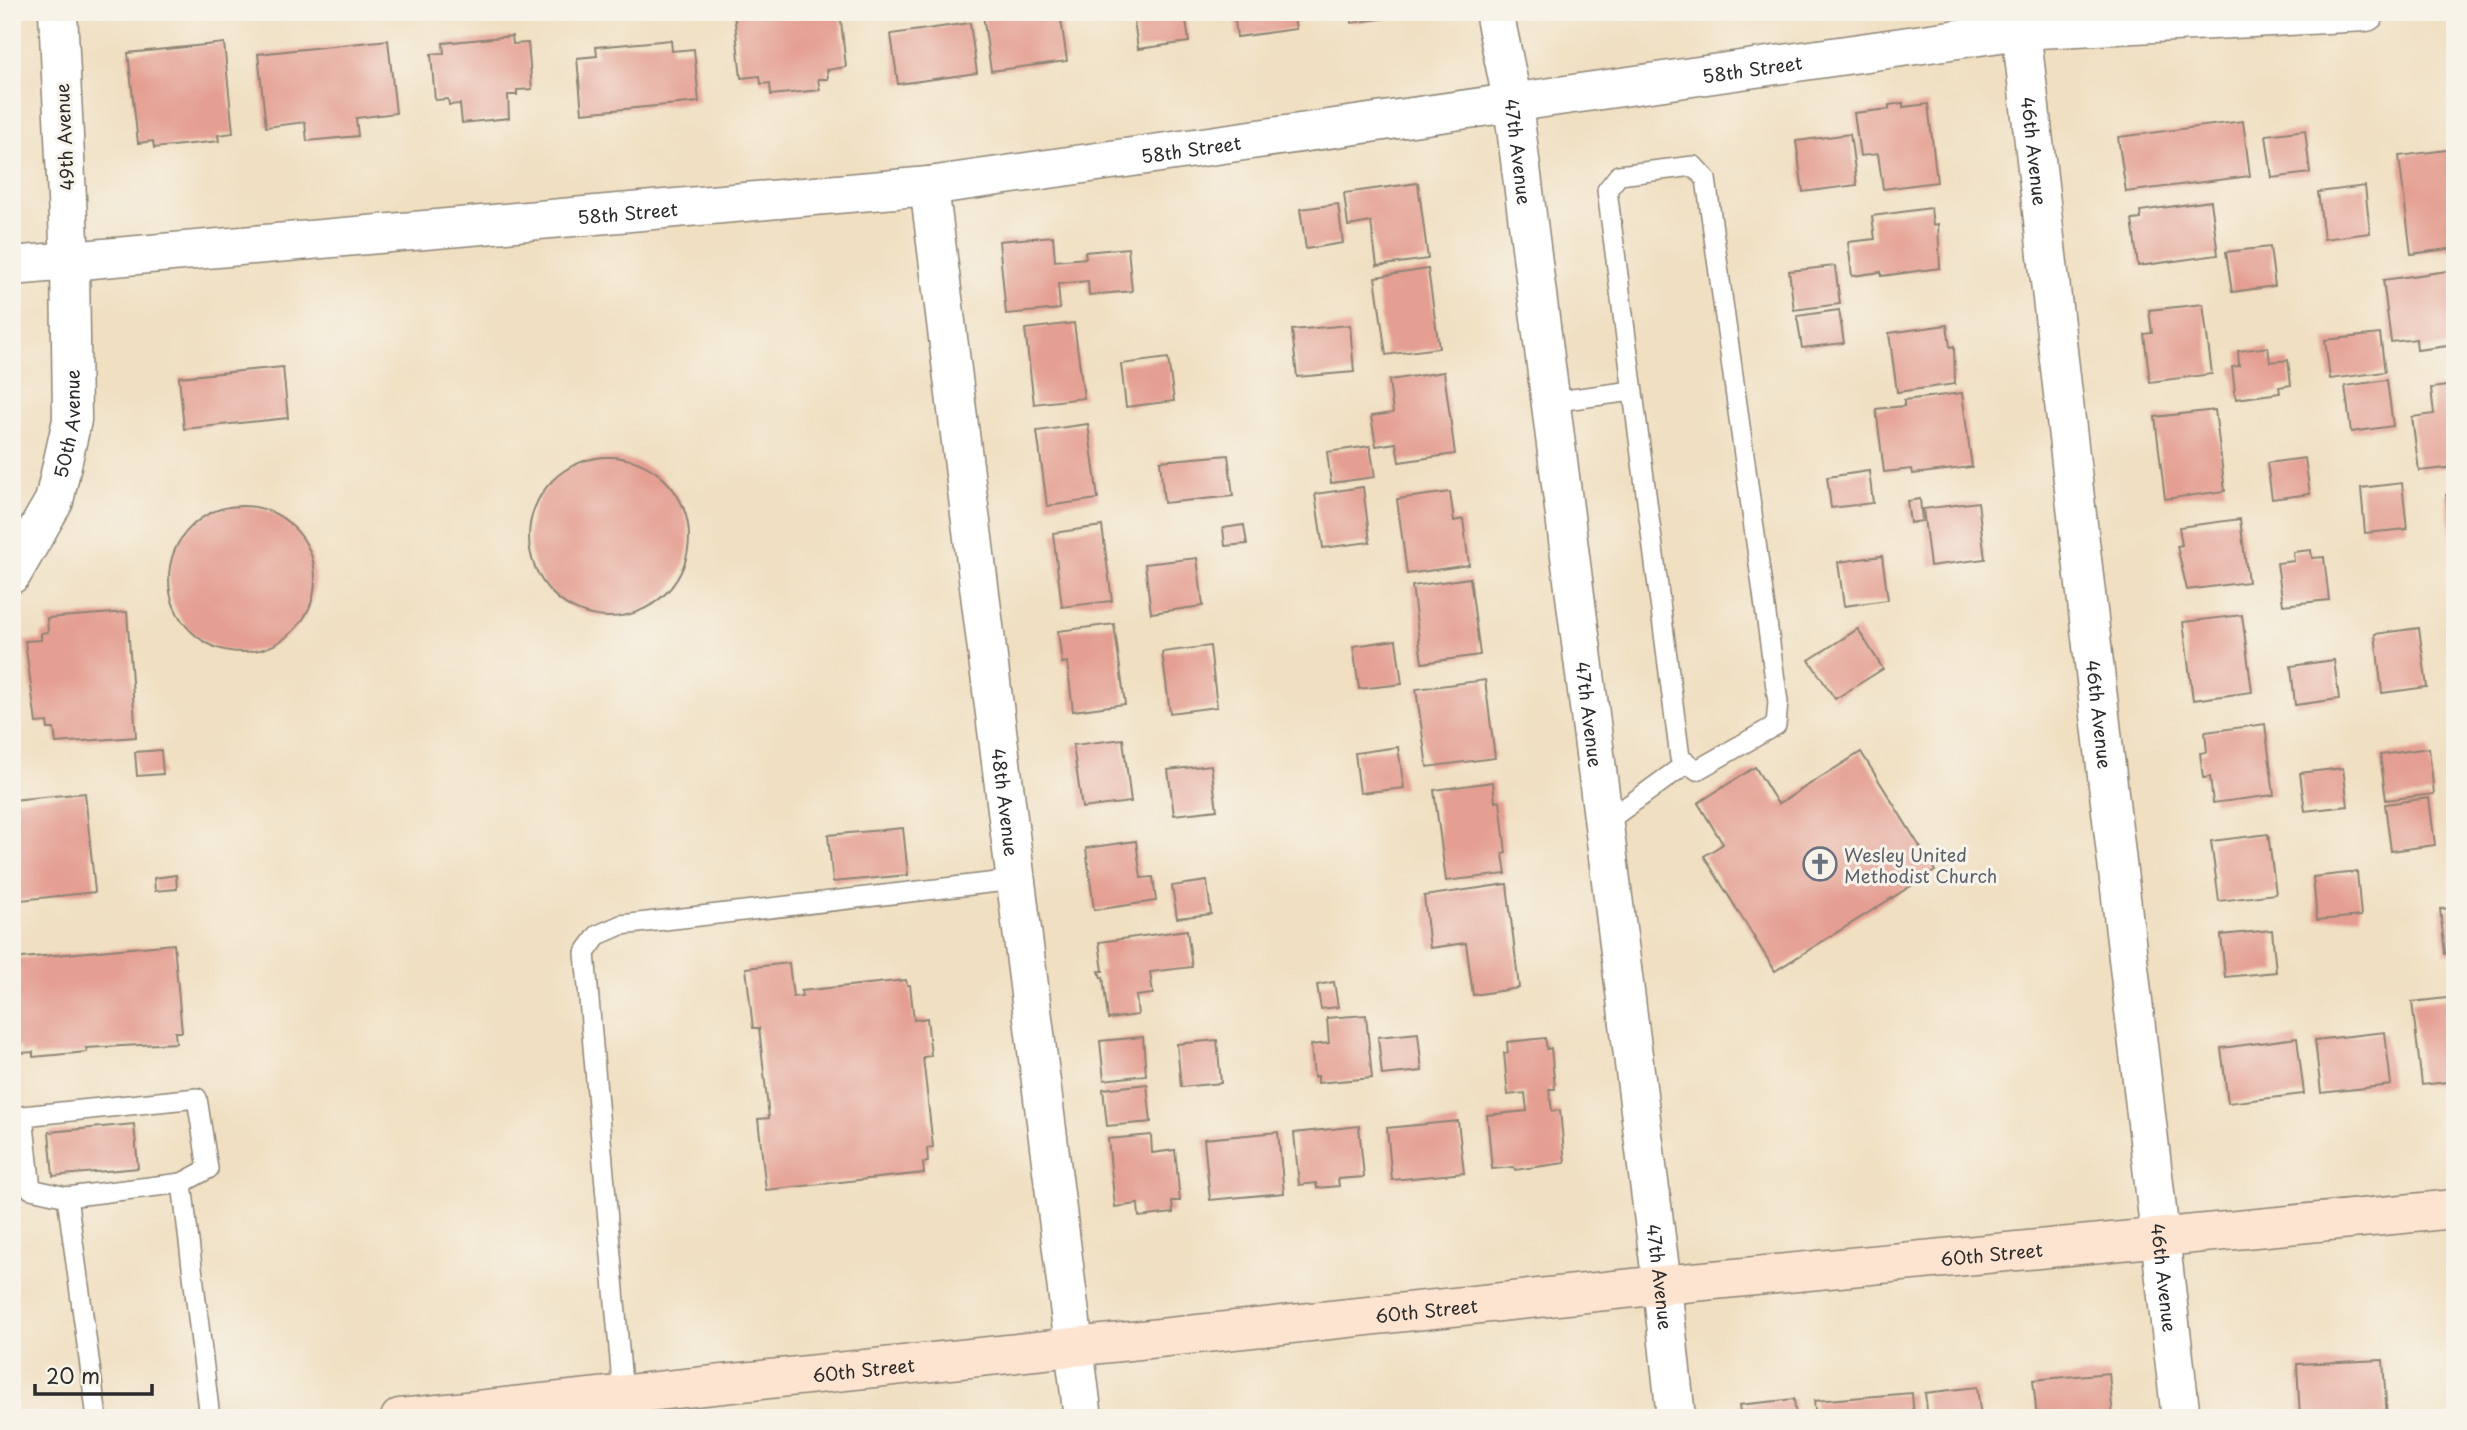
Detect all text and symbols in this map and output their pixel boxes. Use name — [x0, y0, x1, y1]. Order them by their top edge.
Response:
street label: 58th Street — [1701, 48, 1804, 89]
street label: 49th Avenue — [48, 82, 80, 191]
street label: 46th Avenue — [2015, 95, 2055, 207]
street label: 47th Avenue — [1499, 97, 1539, 206]
street label: 58th Street — [1139, 128, 1242, 169]
street label: 58th Street — [576, 194, 679, 230]
street label: 50th Avenue — [46, 369, 86, 480]
street label: 46th Avenue — [2080, 659, 2120, 770]
street label: 47th Avenue — [1570, 660, 1610, 769]
street label: 48th Avenue — [986, 747, 1026, 858]
place label: Wesley United Methodist Church — [1844, 841, 1997, 889]
church icon: Wesley United Methodist Church — [1801, 845, 1839, 883]
street label: 47th Avenue — [1641, 1222, 1680, 1331]
street label: 46th Avenue — [2145, 1222, 2185, 1334]
street label: 60th Street — [1939, 1235, 2044, 1272]
street label: 60th Street — [1374, 1291, 1479, 1329]
street label: 60th Street — [811, 1350, 916, 1388]
scale bar — [35, 1353, 152, 1397]
text: 20 m — [46, 1359, 100, 1391]

